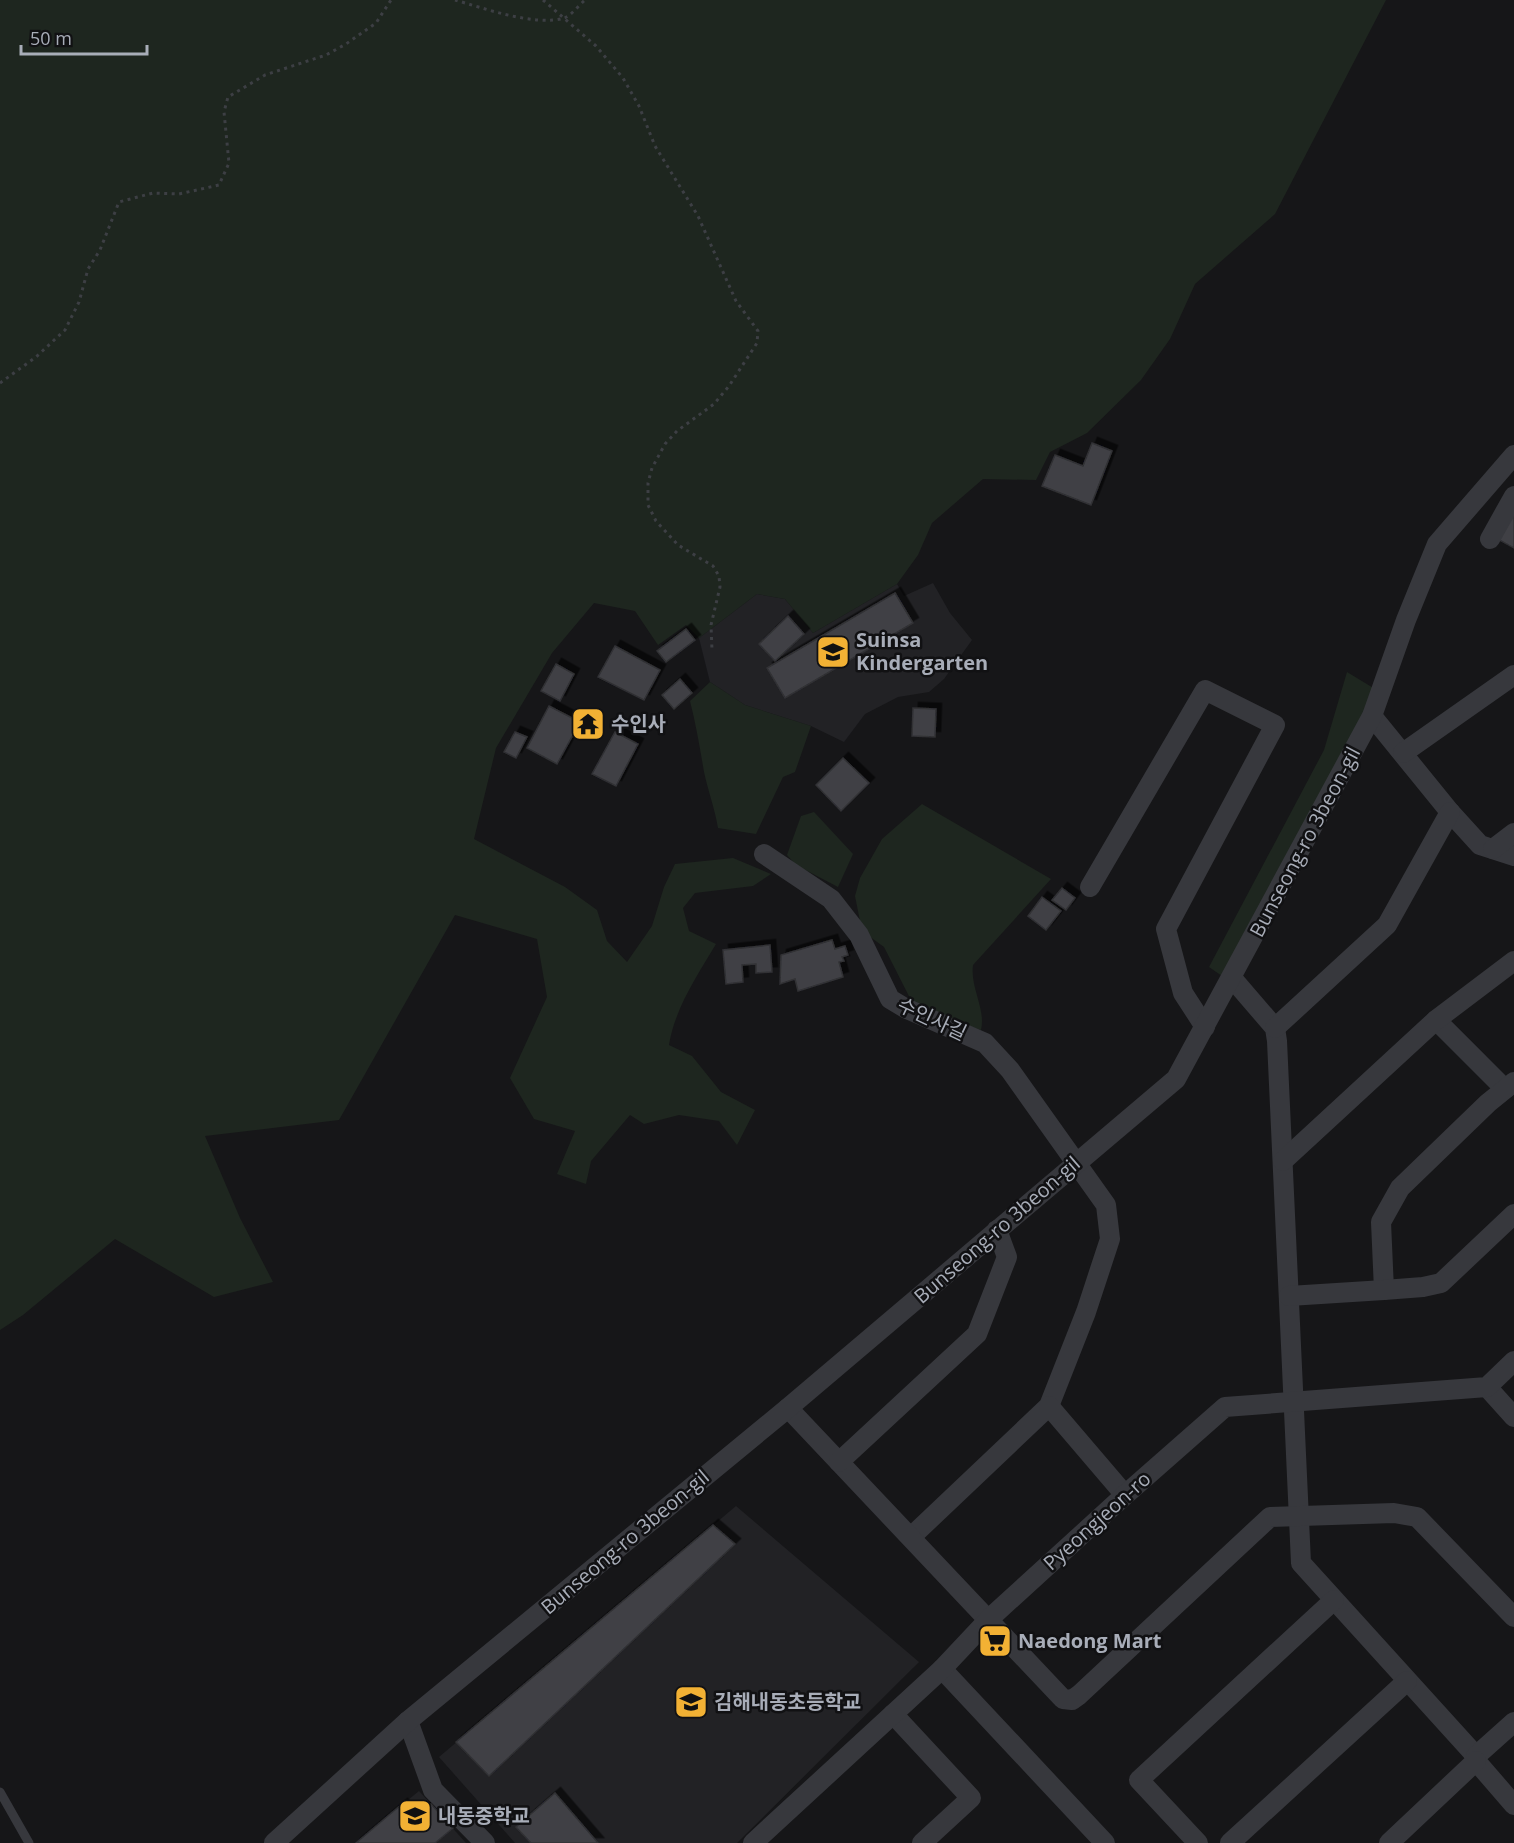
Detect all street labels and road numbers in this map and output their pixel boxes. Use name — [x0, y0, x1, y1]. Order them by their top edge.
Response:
street label: Bunseong-ro 3beon-gil — [1243, 742, 1366, 942]
street label: 수인사길 — [893, 991, 971, 1046]
street label: Bunseong-ro 3beon-gil — [908, 1150, 1085, 1309]
street label: Bunseong-ro 3beon-gil — [535, 1463, 714, 1620]
street label: Pyeongjeon-ro — [1037, 1465, 1156, 1576]

